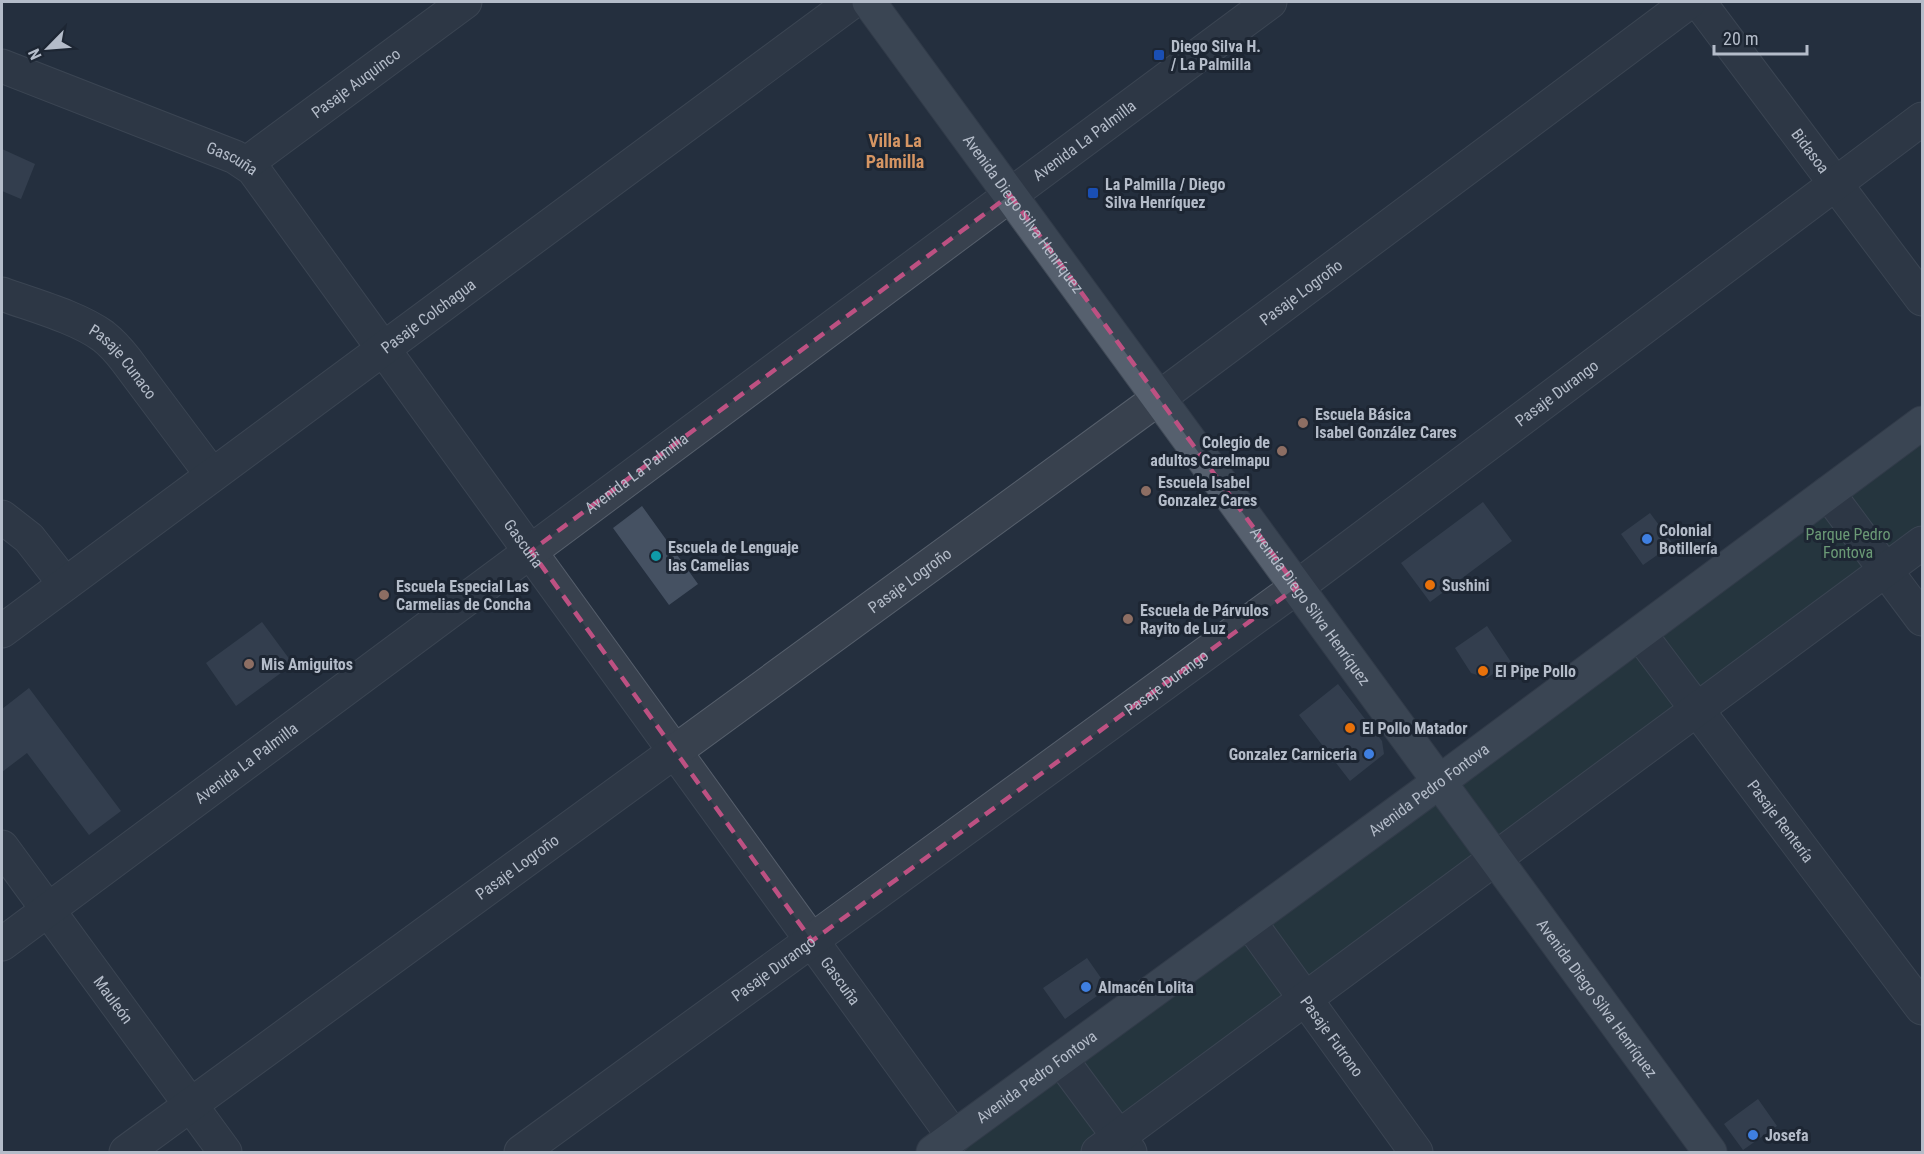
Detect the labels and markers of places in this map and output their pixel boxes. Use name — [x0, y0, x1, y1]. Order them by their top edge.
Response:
place label: Diego Silva H. / La Palmilla — [1170, 37, 1261, 74]
marker: Diego Silva H. / La Palmilla — [1152, 48, 1166, 62]
place label: La Palmilla / Diego Silva Henríquez — [1105, 175, 1225, 212]
marker: La Palmilla / Diego Silva Henríquez — [1086, 186, 1100, 200]
place label: Escuela Básica Isabel González Cares — [1315, 405, 1457, 442]
marker: Escuela Básica Isabel González Cares — [1296, 416, 1310, 430]
place label: Colegio de adultos Carelmapu — [1150, 433, 1270, 470]
marker: Colegio de adultos Carelmapu — [1275, 444, 1289, 458]
place label: Escuela Isabel Gonzalez Cares — [1158, 473, 1257, 510]
marker: Escuela Isabel Gonzalez Cares — [1139, 484, 1153, 498]
place label: Colonial Botillería — [1659, 521, 1718, 558]
marker: Colonial Botillería — [1640, 532, 1654, 546]
place label: Escuela de Lenguaje las Camelias — [668, 538, 799, 575]
marker: Escuela de Lenguaje las Camelias — [649, 549, 663, 563]
place label: Sushini — [1442, 576, 1490, 595]
place label: Escuela Especial Las Carmelias de Concha — [396, 577, 531, 614]
marker: Sushini — [1423, 578, 1437, 592]
marker: Escuela Especial Las Carmelias de Concha — [377, 588, 391, 602]
place label: Escuela de Párvulos Rayito de Luz — [1140, 601, 1269, 638]
marker: Escuela de Párvulos Rayito de Luz — [1121, 612, 1135, 626]
place label: Mis Amiguitos — [261, 655, 353, 674]
marker: Mis Amiguitos — [242, 657, 256, 671]
place label: El Pipe Pollo — [1495, 662, 1576, 681]
marker: El Pipe Pollo — [1476, 664, 1490, 678]
place label: El Pollo Matador — [1362, 719, 1468, 738]
marker: El Pollo Matador — [1343, 721, 1357, 735]
place label: Gonzalez Carniceria — [1229, 745, 1357, 764]
marker: Gonzalez Carniceria — [1362, 747, 1376, 761]
place label: Almacén Lolita — [1098, 978, 1194, 997]
marker: Almacén Lolita — [1079, 980, 1093, 994]
place label: Josefa — [1765, 1126, 1809, 1145]
marker: Josefa — [1746, 1128, 1760, 1142]

